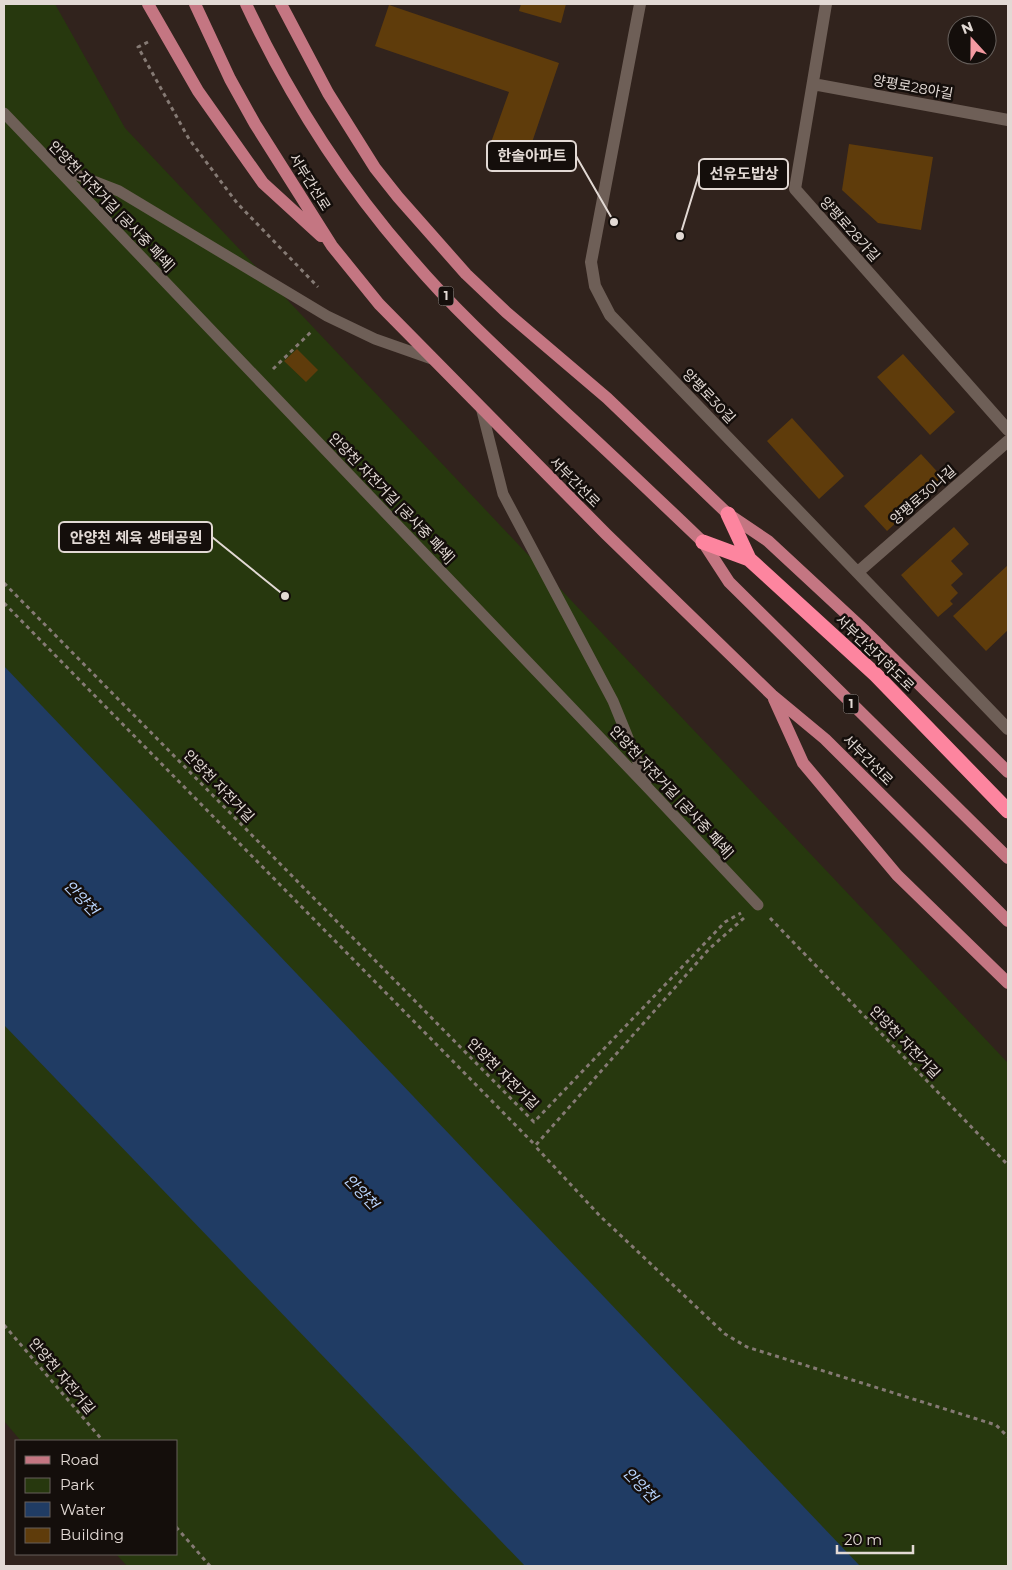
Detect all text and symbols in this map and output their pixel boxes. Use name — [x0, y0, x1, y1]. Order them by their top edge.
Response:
north arrow — [947, 15, 997, 65]
text: N — [959, 17, 976, 38]
street label: 양평로28아길 — [871, 71, 955, 103]
street label: 안양천 자전거길 [공사중 폐쇄] — [45, 137, 179, 275]
callout: 한솔아파트 — [487, 141, 576, 171]
text: 한솔아파트 — [497, 146, 567, 165]
street label: 서부간선로 — [285, 150, 335, 214]
callout: 선유도밥상 — [699, 159, 788, 189]
text: 선유도밥상 — [709, 164, 779, 183]
street label: 양평로28가길 — [816, 193, 884, 265]
road number: 1 — [438, 286, 454, 306]
street label: 양평로30길 — [679, 365, 739, 427]
street label: 안양천 자전거길 [공사중 폐쇄] — [325, 429, 459, 567]
street label: 서부간선로 — [546, 453, 604, 511]
street label: 양평로30나길 — [886, 461, 960, 529]
callout: 안양천 체육 생태공원 — [59, 522, 212, 552]
text: 안양천 체육 생태공원 — [70, 528, 202, 547]
street label: 서부간선지하도로 — [832, 611, 918, 695]
road number: 1 — [844, 694, 858, 714]
street label: 안양천 자전거길 [공사중 폐쇄] — [606, 722, 738, 862]
street label: 서부간선로 — [839, 731, 897, 789]
street label: 안양천 자전거길 — [180, 746, 258, 826]
water label: 안양천 — [60, 876, 104, 921]
street label: 안양천 자전거길 — [866, 1002, 944, 1082]
street label: 안양천 자전거길 — [463, 1034, 543, 1114]
water label: 안양천 — [340, 1170, 384, 1215]
street label: 안양천 자전거길 — [25, 1334, 99, 1418]
legend — [15, 1440, 178, 1555]
text: Road — [60, 1450, 99, 1469]
water label: 안양천 — [619, 1463, 663, 1508]
text: Park — [60, 1475, 94, 1494]
text: Water — [60, 1500, 106, 1519]
scale bar — [837, 1522, 913, 1554]
text: Building — [60, 1525, 124, 1544]
text: 20 m — [844, 1530, 882, 1549]

